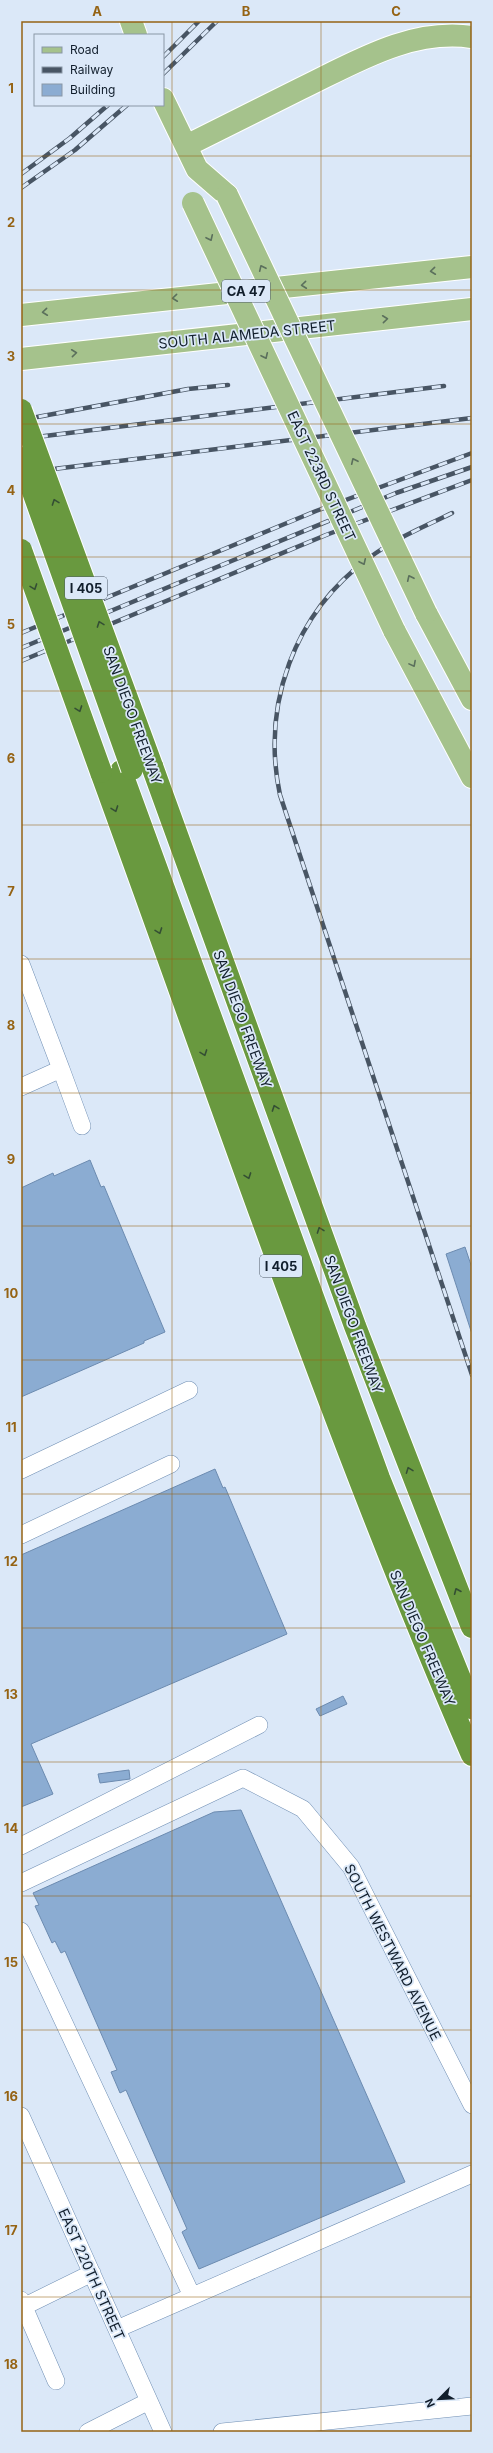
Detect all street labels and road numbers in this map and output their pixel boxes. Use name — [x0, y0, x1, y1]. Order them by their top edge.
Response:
road number: CA 47 — [222, 280, 270, 302]
street label: SOUTH ALAMEDA STREET — [158, 316, 336, 352]
street label: EAST 223RD STREET — [284, 408, 360, 544]
road number: I 405 — [65, 577, 107, 599]
street label: SAN DIEGO FREEWAY — [100, 644, 166, 787]
street label: SAN DIEGO FREEWAY — [210, 948, 276, 1091]
street label: SAN DIEGO FREEWAY — [321, 1253, 387, 1396]
road number: I 405 — [260, 1255, 302, 1277]
street label: SAN DIEGO FREEWAY — [387, 1568, 459, 1709]
street label: SOUTH WESTWARD AVENUE — [341, 1861, 445, 2043]
street label: EAST 220TH STREET — [55, 2206, 129, 2342]

